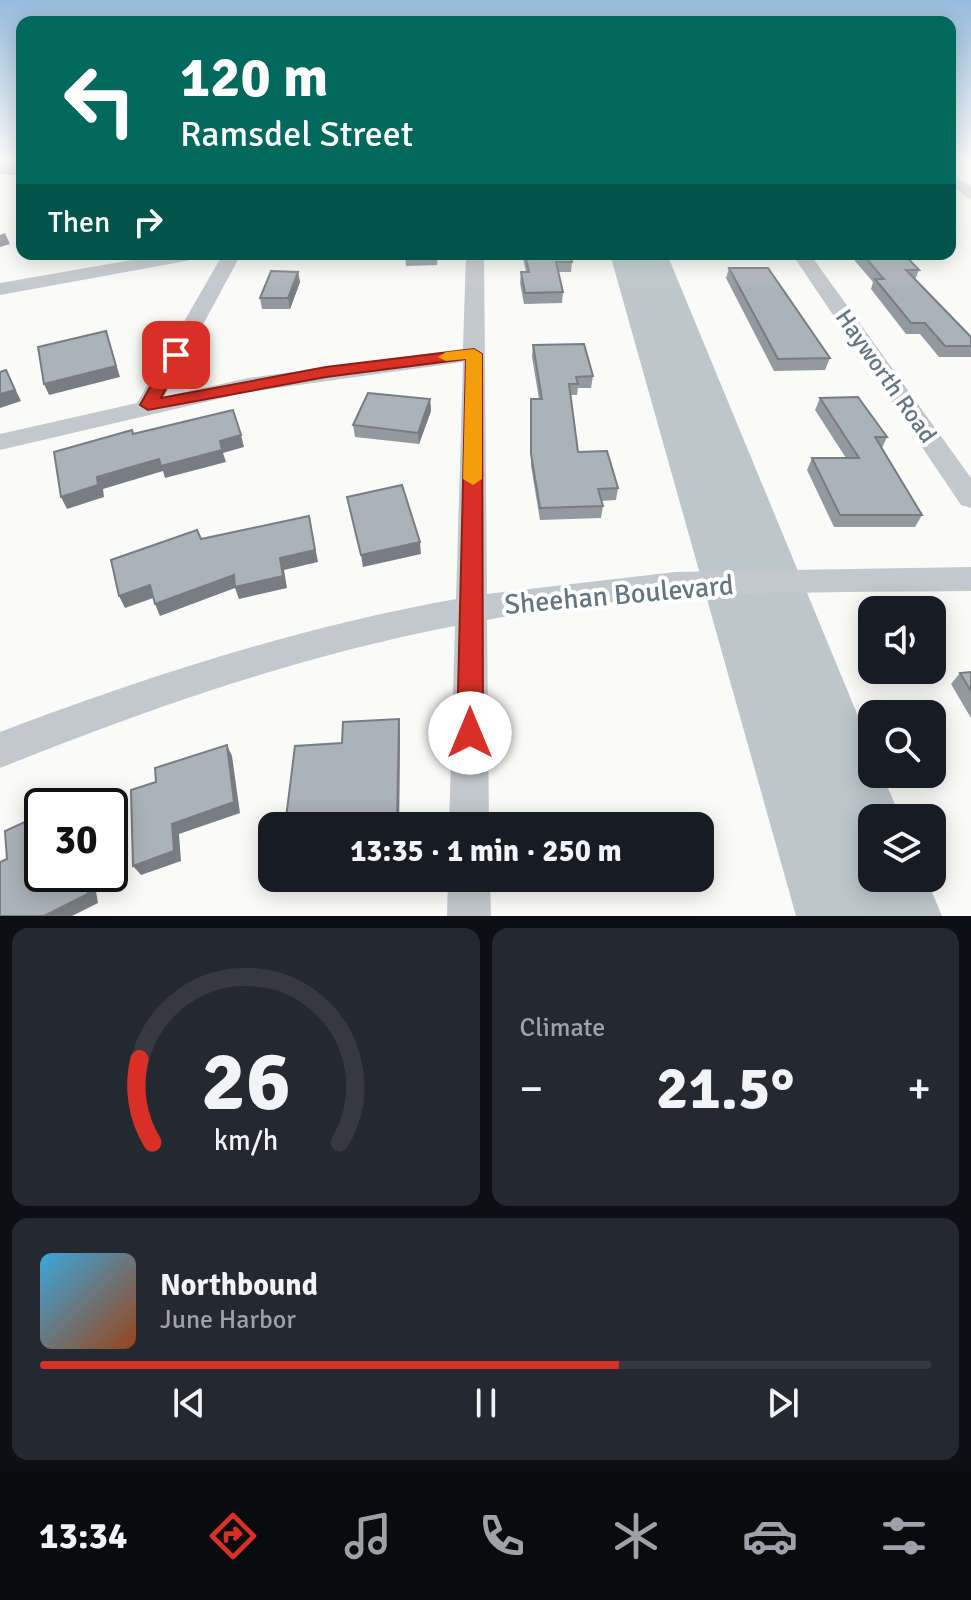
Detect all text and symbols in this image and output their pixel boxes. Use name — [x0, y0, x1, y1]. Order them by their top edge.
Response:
text: 120 m — [180, 43, 328, 112]
icon: left — [48, 48, 152, 152]
text: Ramsdel Street — [180, 112, 413, 157]
icon: right — [126, 200, 170, 244]
text: Then — [48, 204, 110, 241]
street label: Hayworth Road — [829, 303, 943, 449]
pin — [142, 321, 210, 389]
icon: arrive — [154, 333, 198, 377]
street label: Sheehan Boulevard — [503, 568, 735, 622]
map controls — [858, 596, 946, 892]
button: sound — [858, 596, 946, 684]
position arrow — [428, 691, 512, 775]
button: search — [858, 700, 946, 788]
speed limit sign: 30 — [24, 788, 128, 892]
button: layers — [858, 804, 946, 892]
text: 13:35 · 1 min · 250 m — [350, 833, 622, 870]
text: Climate — [520, 1012, 605, 1044]
text: 26 — [201, 1031, 291, 1133]
text: 21.5° — [656, 1052, 794, 1126]
text: − — [520, 1062, 543, 1116]
text: + — [907, 1062, 931, 1116]
text: km/h — [213, 1123, 278, 1158]
text: Northbound — [160, 1267, 318, 1304]
text: June Harbor — [160, 1304, 296, 1336]
icon: previous — [167, 1381, 211, 1425]
icon: pause — [464, 1381, 508, 1425]
icon: next — [761, 1381, 805, 1425]
icon: directions — [205, 1508, 261, 1564]
icon: music — [340, 1508, 396, 1564]
icon: phone — [474, 1508, 530, 1564]
icon: climate — [608, 1508, 664, 1564]
icon: car — [742, 1508, 798, 1564]
icon: filters — [876, 1508, 932, 1564]
text: 13:34 — [39, 1514, 127, 1559]

